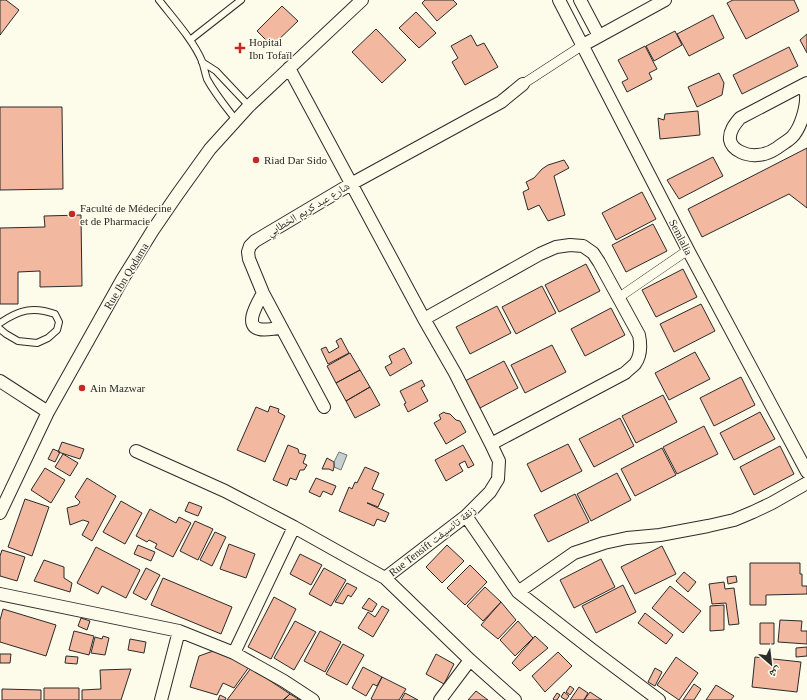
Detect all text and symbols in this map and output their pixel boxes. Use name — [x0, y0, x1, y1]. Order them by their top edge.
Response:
place label: Hopital Ibn Tofaïl — [249, 36, 292, 61]
marker: Hopital Ibn Tofaïl — [234, 42, 246, 54]
place label: Riad Dar Sido — [264, 154, 327, 166]
marker: Riad Dar Sido — [251, 155, 261, 165]
street label: شارع عبد كريم الخطابي — [264, 180, 353, 241]
place label: Faculté de Médecine et de Pharmacie — [80, 202, 172, 227]
marker: Faculté de Médecine et de Pharmacie — [67, 209, 77, 219]
street label: Semlalia — [667, 217, 695, 257]
street label: Rue Ibn Qodama — [102, 241, 151, 311]
place label: Ain Mazwar — [90, 382, 146, 394]
marker: Ain Mazwar — [77, 383, 87, 393]
street label: Rue Tensift زنقة تانسيفت — [386, 503, 478, 579]
north arrow — [751, 644, 791, 684]
text: ش — [766, 663, 784, 681]

